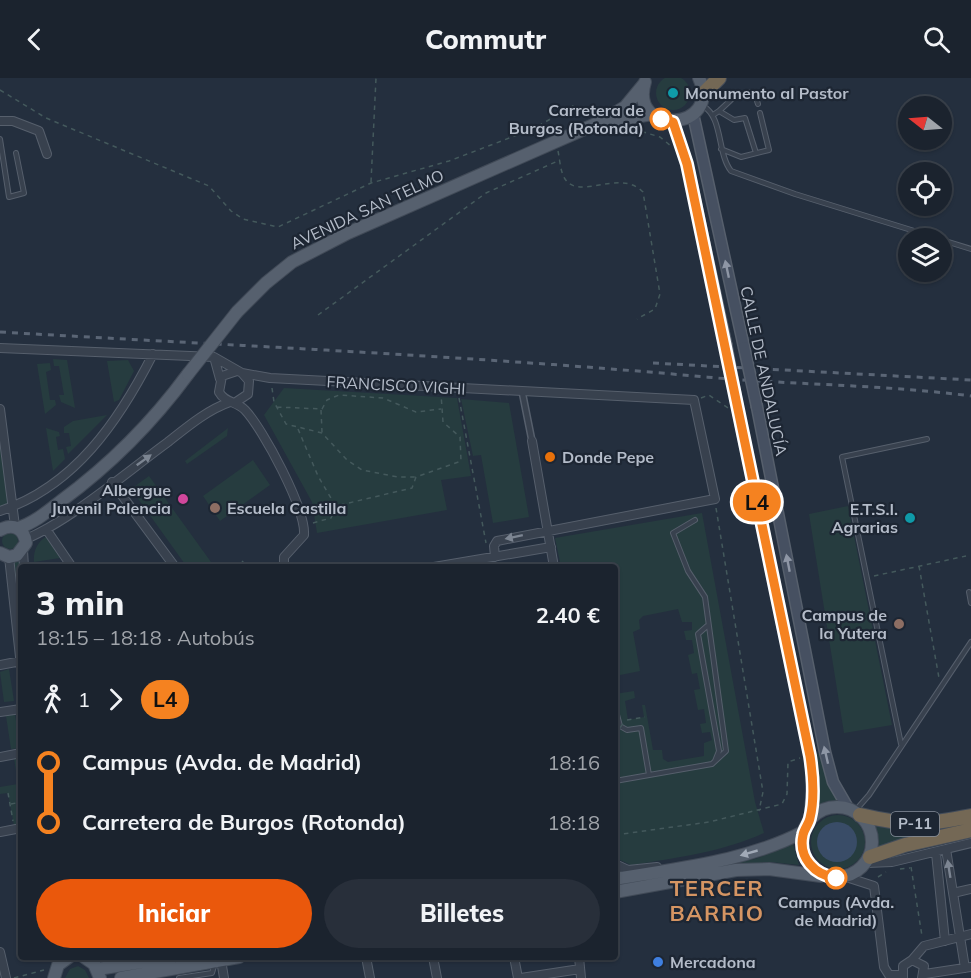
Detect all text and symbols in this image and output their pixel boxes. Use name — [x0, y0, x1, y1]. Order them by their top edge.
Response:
text: Commutr — [425, 22, 546, 56]
icon: back — [18, 23, 51, 56]
icon: search — [920, 23, 953, 56]
place label: Monumento al Pastor — [685, 83, 849, 103]
marker: Monumento al Pastor — [666, 86, 680, 100]
north arrow — [898, 96, 952, 150]
map controls — [898, 96, 952, 282]
place label: Carretera de Burgos (Rotonda) — [509, 100, 644, 138]
marker: Carretera de Burgos (Rotonda) — [650, 108, 672, 130]
button: locate — [898, 162, 952, 216]
street label: AVENIDA SAN TELMO — [287, 165, 447, 253]
button: layers — [898, 228, 952, 282]
one-way arrow — [722, 260, 732, 279]
street label: CALLE DE ANDALUCÍA — [736, 284, 792, 458]
street label: FRANCISCO VIGHI — [326, 371, 466, 399]
place label: Donde Pepe — [562, 447, 654, 467]
marker: Donde Pepe — [543, 450, 557, 464]
one-way arrow — [135, 454, 151, 466]
place label: Albergue Juvenil Palencia — [51, 480, 171, 518]
line badge: L4 — [730, 482, 784, 522]
text: L4 — [745, 489, 769, 515]
marker: Albergue Juvenil Palencia — [176, 492, 190, 506]
place label: Escuela Castilla — [227, 498, 346, 518]
place label: E.T.S.I. Agrarias — [832, 499, 898, 537]
marker: Escuela Castilla — [208, 501, 222, 515]
marker: E.T.S.I. Agrarias — [903, 511, 917, 525]
one-way arrow — [504, 533, 523, 542]
one-way arrow — [783, 554, 792, 573]
text: 3 min — [36, 582, 124, 623]
text: 2.40 € — [536, 601, 600, 629]
place label: Campus de la Yutera — [801, 605, 887, 643]
marker: Campus de la Yutera — [892, 617, 906, 631]
text: 18:15 – 18:18 · Autobús — [36, 625, 255, 650]
icon: walk — [36, 683, 69, 716]
icon: forward — [99, 683, 132, 716]
text: L4 — [153, 686, 177, 712]
text: 1 — [78, 687, 90, 712]
one-way arrow — [820, 745, 830, 764]
text: Campus (Avda. de Madrid) — [82, 748, 362, 776]
text: 18:16 — [547, 750, 600, 775]
text: Carretera de Burgos (Rotonda) — [82, 808, 406, 836]
text: 18:18 — [547, 810, 600, 835]
road number: P-11 — [891, 812, 939, 836]
one-way arrow — [740, 849, 758, 858]
one-way arrow — [944, 859, 953, 878]
marker: Campus (Avda. de Madrid) — [825, 867, 847, 889]
district label: TERCER BARRIO — [669, 874, 765, 927]
button: Iniciar — [36, 879, 312, 948]
button: Billetes — [324, 879, 600, 948]
place label: Campus (Avda. de Madrid) — [778, 892, 894, 930]
place label: Mercadona — [670, 952, 756, 972]
marker: Mercadona — [651, 955, 665, 969]

